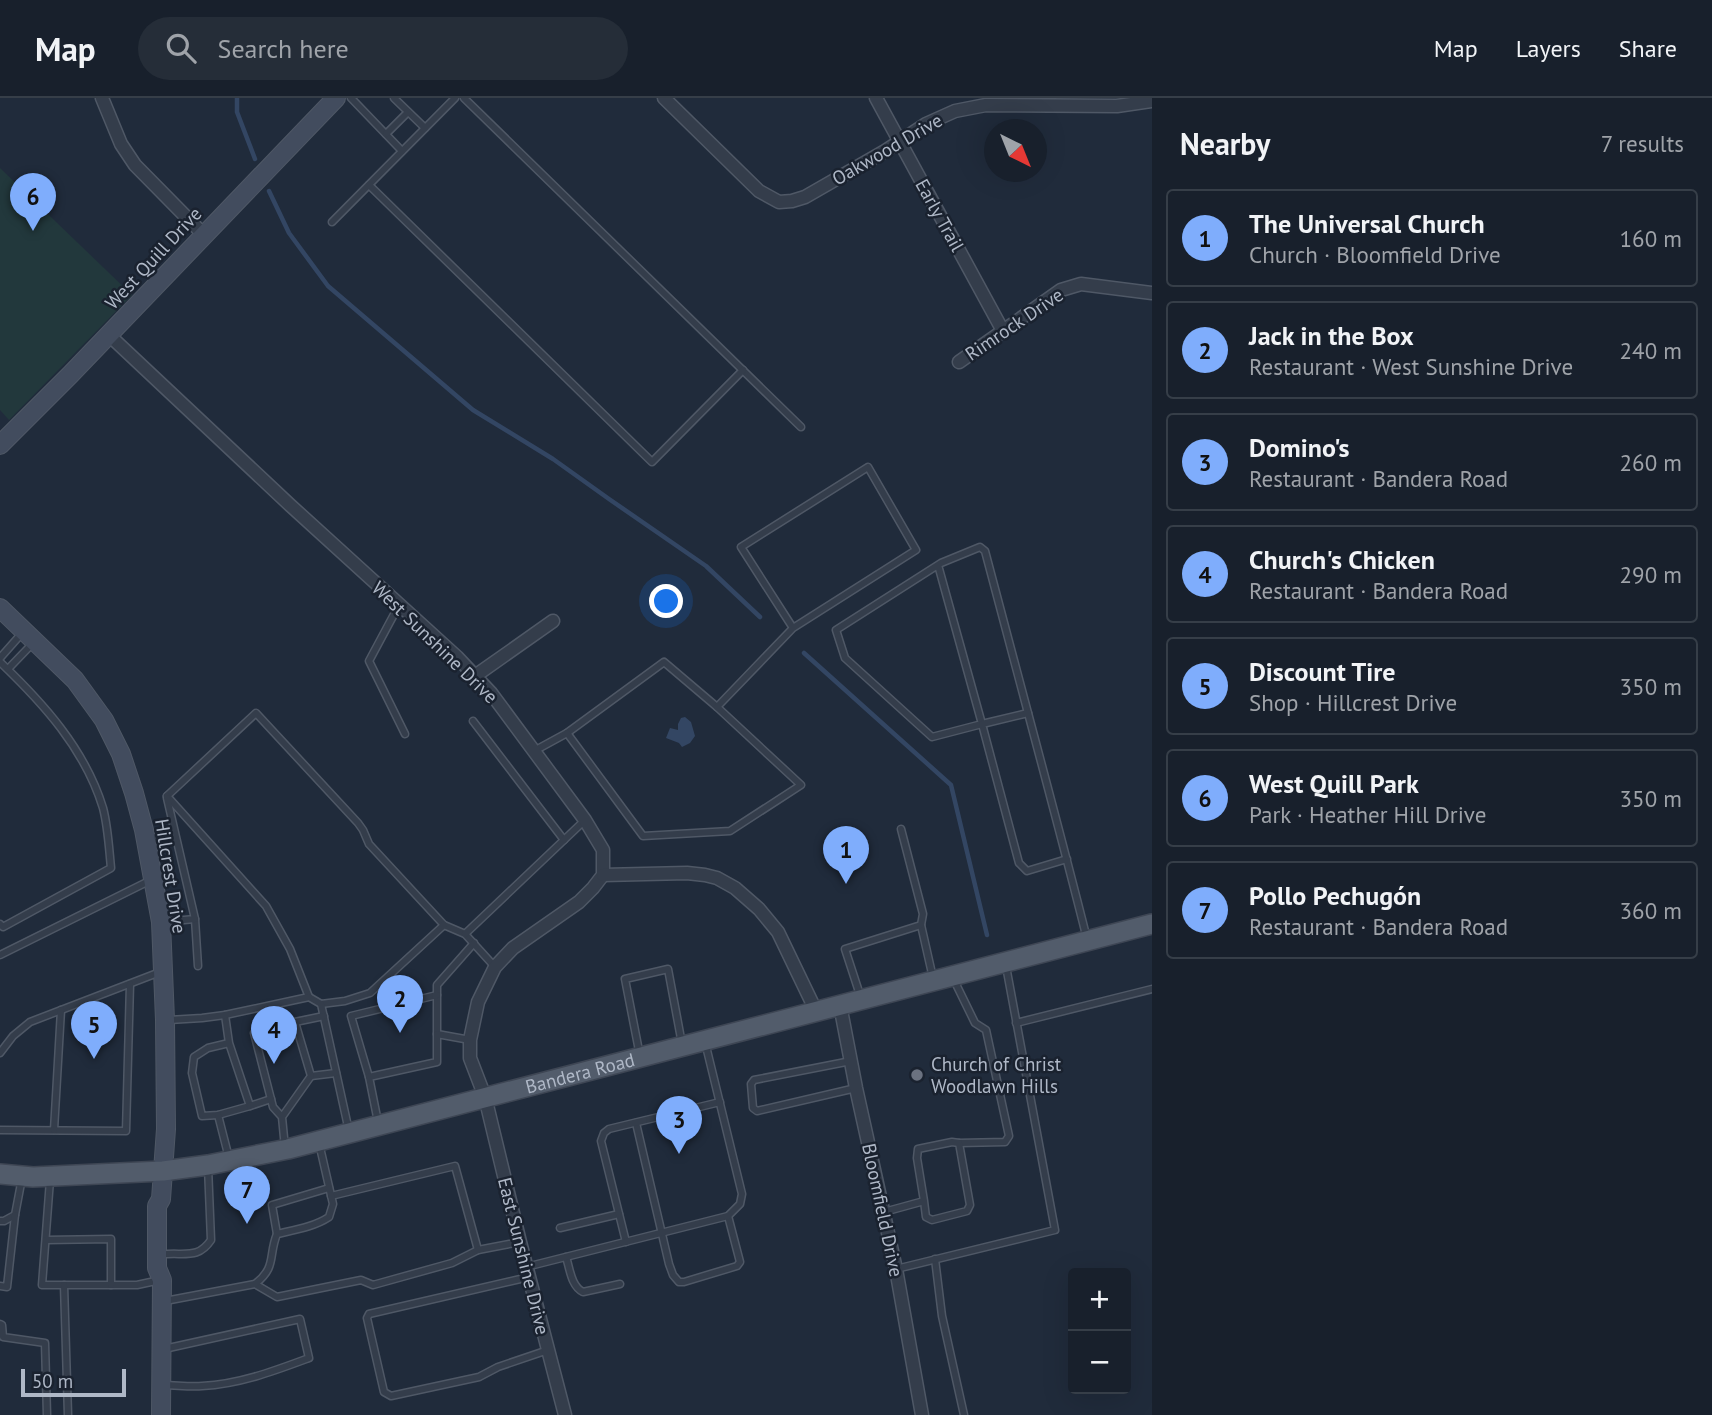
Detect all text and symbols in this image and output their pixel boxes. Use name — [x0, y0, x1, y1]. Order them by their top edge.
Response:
search box — [138, 17, 628, 80]
text: Map — [35, 27, 96, 70]
icon: search — [162, 29, 200, 67]
text: Search here — [218, 32, 349, 65]
text: Map — [1434, 33, 1478, 64]
text: Layers — [1516, 33, 1581, 64]
text: Share — [1619, 33, 1677, 64]
street label: Oakwood Drive — [828, 108, 946, 190]
north arrow — [984, 119, 1047, 182]
text: Nearby — [1180, 124, 1270, 163]
text: 7 results — [1601, 129, 1684, 158]
pin: 6 — [10, 173, 56, 231]
street label: Early Trail — [910, 174, 970, 256]
street label: West Quill Drive — [99, 202, 207, 314]
text: The Universal Church — [1249, 207, 1485, 240]
text: 1 — [1198, 224, 1212, 253]
text: 160 m — [1620, 224, 1682, 253]
text: Church · Bloomfield Drive — [1249, 240, 1501, 269]
street label: Rimrock Drive — [960, 282, 1068, 366]
text: Jack in the Box — [1249, 319, 1414, 352]
text: 2 — [1198, 336, 1212, 365]
text: 240 m — [1620, 336, 1682, 365]
text: Restaurant · West Sunshine Drive — [1249, 352, 1573, 381]
text: Domino's — [1249, 431, 1350, 464]
text: 3 — [1198, 448, 1212, 477]
text: 260 m — [1620, 448, 1682, 477]
text: Restaurant · Bandera Road — [1249, 464, 1508, 493]
text: Church's Chicken — [1249, 543, 1435, 576]
text: 4 — [1198, 560, 1212, 589]
text: 290 m — [1620, 560, 1682, 589]
street label: West Sunshine Drive — [367, 576, 503, 708]
text: Restaurant · Bandera Road — [1249, 576, 1508, 605]
your location — [649, 584, 683, 618]
text: Discount Tire — [1249, 655, 1396, 688]
text: 5 — [1198, 672, 1212, 701]
text: 350 m — [1620, 672, 1682, 701]
text: Shop · Hillcrest Drive — [1249, 688, 1457, 717]
text: West Quill Park — [1249, 767, 1419, 800]
text: 6 — [1198, 784, 1212, 813]
text: 350 m — [1620, 784, 1682, 813]
text: Park · Heather Hill Drive — [1249, 800, 1486, 829]
street label: Hillcrest Drive — [150, 817, 192, 935]
pin: 1 — [823, 826, 869, 884]
text: Pollo Pechugón — [1249, 879, 1421, 912]
text: 7 — [1198, 896, 1212, 925]
text: 360 m — [1620, 896, 1682, 925]
text: Restaurant · Bandera Road — [1249, 912, 1508, 941]
pin: 2 — [377, 975, 423, 1033]
pin: 5 — [71, 1001, 117, 1059]
pin: 4 — [251, 1006, 297, 1064]
street label: Bandera Road — [523, 1047, 637, 1099]
place label: Church of Christ Woodlawn Hills — [931, 1052, 1062, 1098]
marker: Church of Christ Woodlawn Hills — [909, 1067, 925, 1083]
pin: 3 — [656, 1096, 702, 1154]
street label: Bloomfield Drive — [857, 1141, 909, 1279]
pin: 7 — [224, 1166, 270, 1224]
street label: East Sunshine Drive — [493, 1175, 555, 1337]
map controls — [1068, 1268, 1131, 1394]
button: + — [1068, 1268, 1131, 1331]
button: − — [1068, 1331, 1131, 1394]
scale bar — [21, 1366, 126, 1398]
text: 50 m — [32, 1369, 73, 1393]

